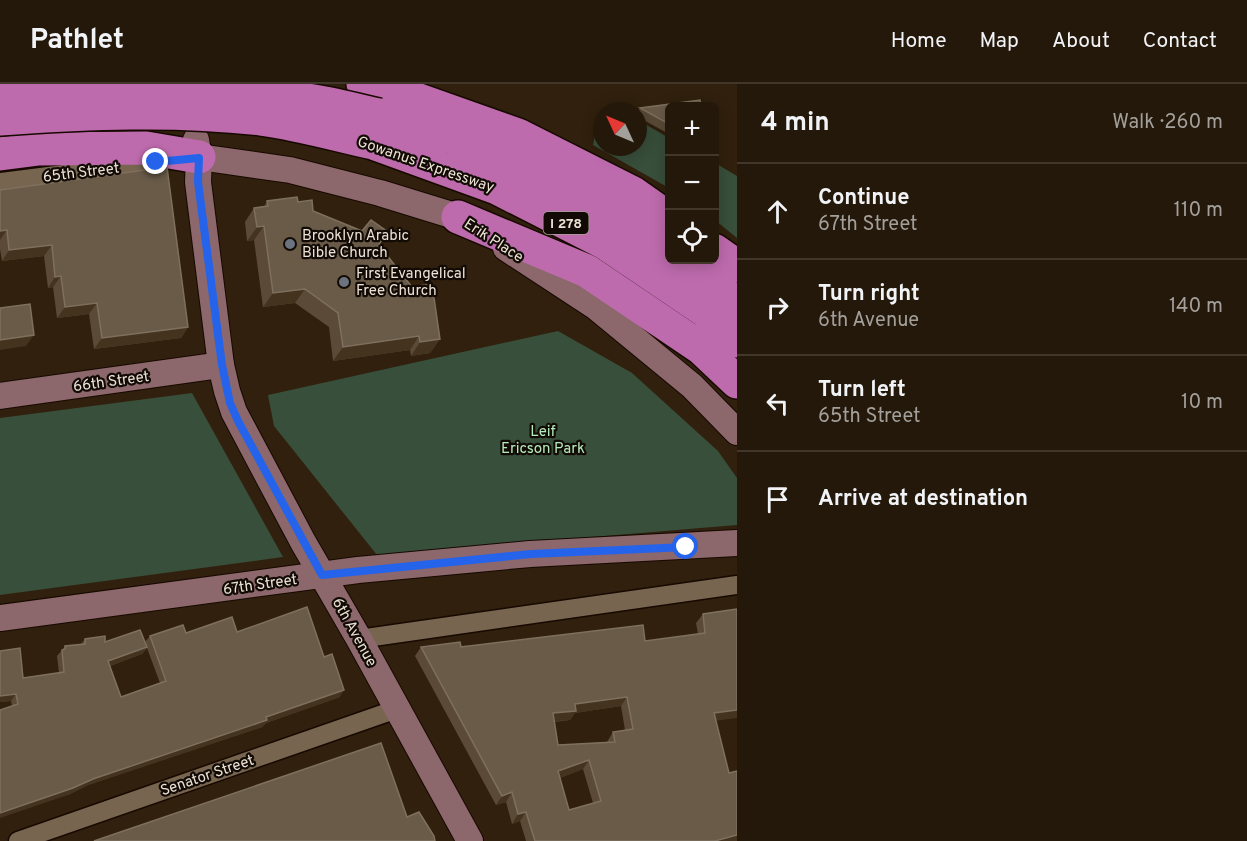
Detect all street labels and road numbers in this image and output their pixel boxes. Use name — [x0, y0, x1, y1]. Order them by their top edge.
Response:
street label: Gowanus Expressway — [355, 133, 497, 198]
street label: 65th Street — [42, 159, 121, 188]
road number: I 278 — [544, 212, 588, 234]
street label: Erik Place — [460, 215, 527, 268]
street label: 66th Street — [72, 368, 150, 397]
street label: 67th Street — [222, 571, 299, 600]
street label: 6th Avenue — [327, 595, 380, 671]
street label: Senator Street — [158, 752, 257, 801]

